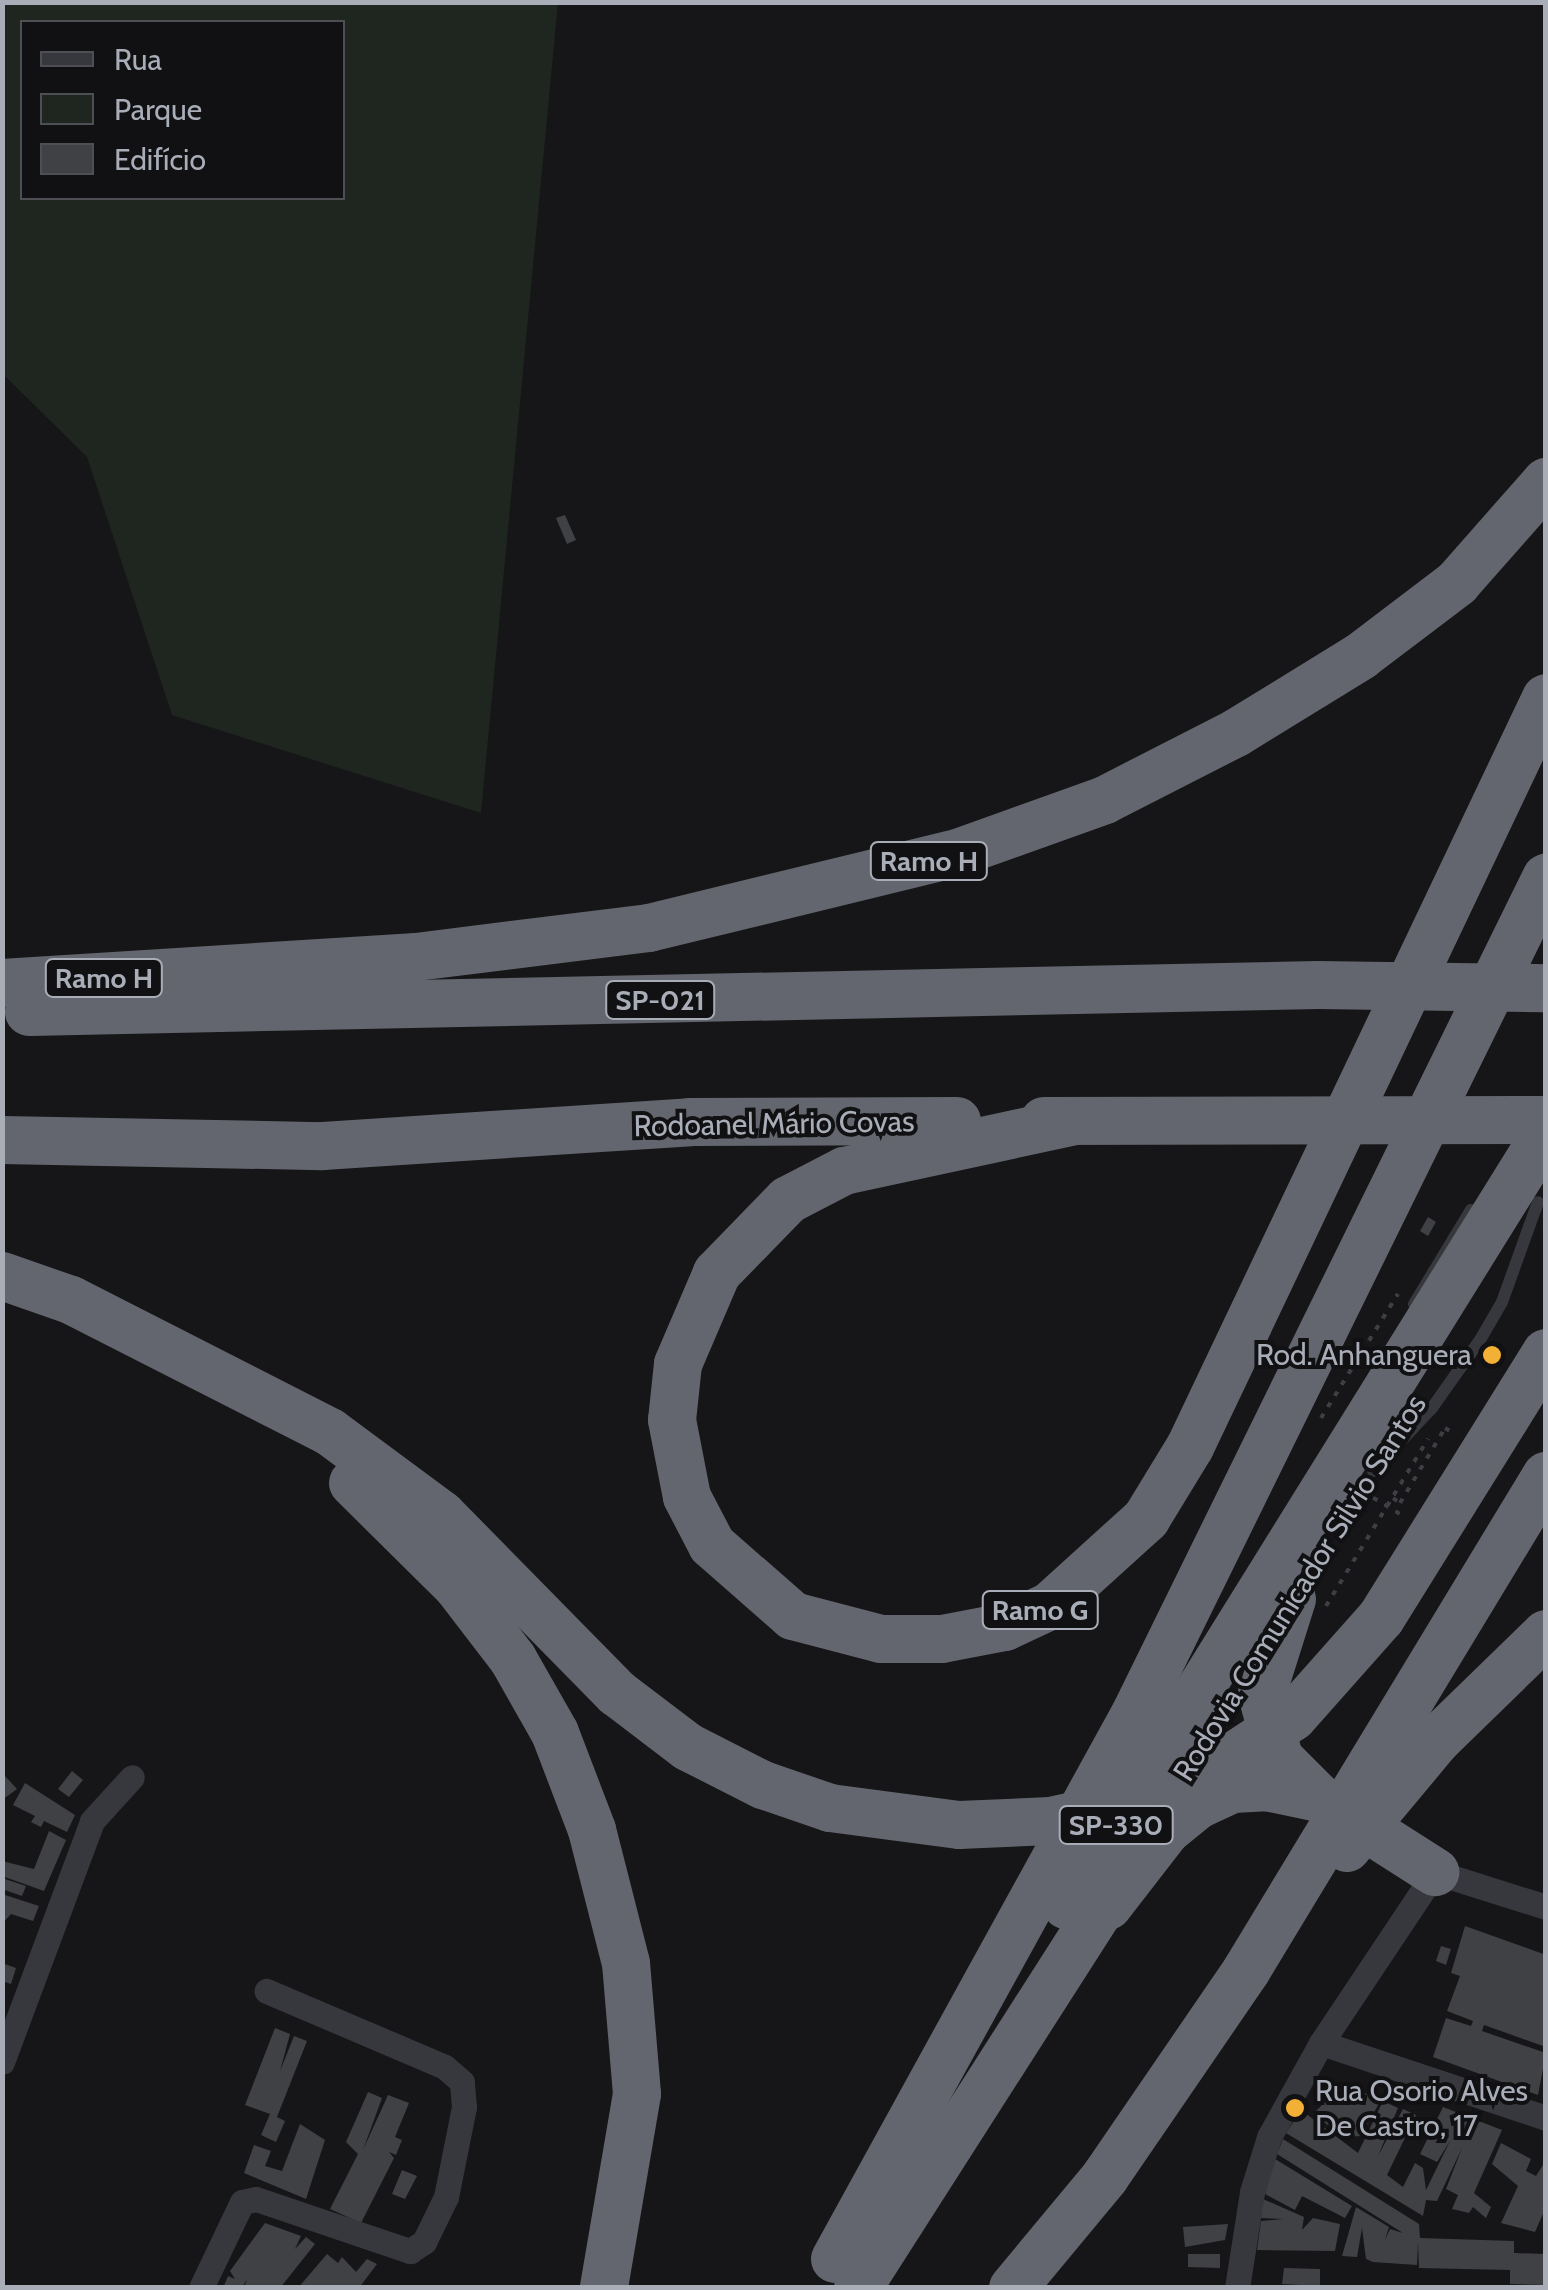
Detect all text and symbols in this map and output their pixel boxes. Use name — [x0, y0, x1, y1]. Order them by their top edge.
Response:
legend — [20, 20, 345, 200]
text: Rua — [114, 41, 162, 78]
text: Parque — [114, 91, 202, 128]
text: Edifício — [114, 141, 206, 178]
road number: Ramo H — [869, 838, 989, 884]
road number: Ramo H — [44, 955, 164, 1001]
road number: SP-021 — [605, 977, 715, 1023]
street label: Rodoanel Mário Covas — [633, 1104, 915, 1144]
place label: Rod. Anhanguera — [1256, 1337, 1472, 1373]
marker: Rod. Anhanguera — [1481, 1344, 1503, 1366]
street label: Rodovia Comunicador Silvio Santos — [1166, 1388, 1434, 1788]
road number: Ramo G — [980, 1587, 1100, 1633]
road number: SP-330 — [1058, 1802, 1174, 1848]
place label: Rua Osorio Alves De Castro, 17 — [1315, 2073, 1528, 2144]
marker: Rua Osorio Alves De Castro, 17 — [1284, 2097, 1306, 2119]

